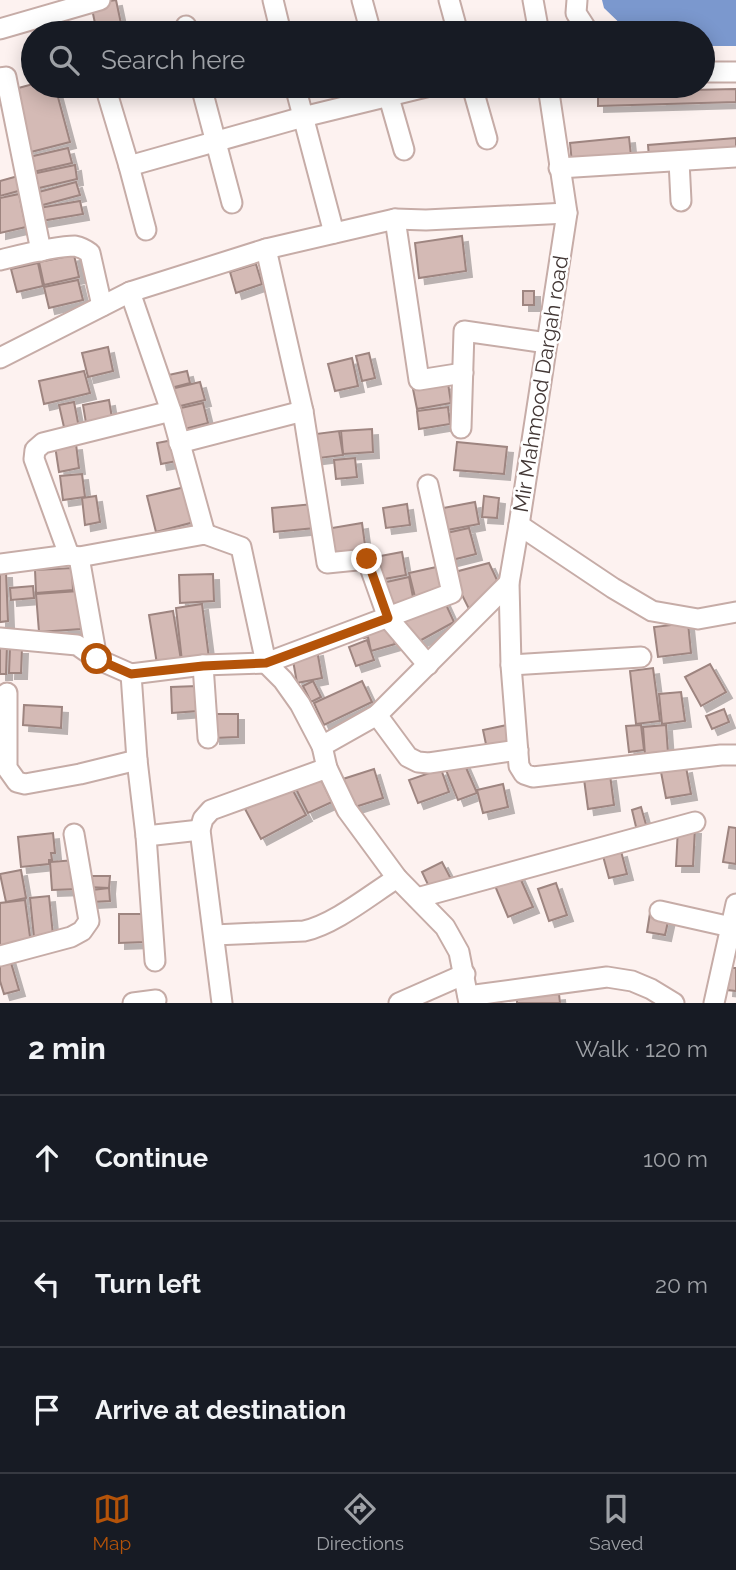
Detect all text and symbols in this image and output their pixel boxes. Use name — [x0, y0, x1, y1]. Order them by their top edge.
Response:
search box — [21, 21, 715, 98]
icon: search — [45, 41, 83, 79]
text: Search here — [101, 45, 245, 75]
street label: Mir Mahmood Dargah road — [508, 254, 573, 514]
route end — [351, 543, 382, 574]
route start — [81, 643, 112, 674]
text: 2 min — [28, 1031, 106, 1066]
text: Walk · 120 m — [575, 1035, 708, 1062]
icon: ahead — [28, 1139, 66, 1177]
text: Continue — [95, 1143, 208, 1173]
text: 100 m — [643, 1145, 708, 1172]
icon: left — [28, 1265, 66, 1303]
text: Turn left — [95, 1269, 201, 1299]
text: 20 m — [655, 1271, 708, 1298]
icon: arrive — [28, 1391, 66, 1429]
text: Arrive at destination — [95, 1395, 346, 1425]
tab: Map — [93, 1490, 131, 1554]
tab: Directions — [316, 1490, 404, 1554]
tab: Saved — [589, 1490, 643, 1554]

